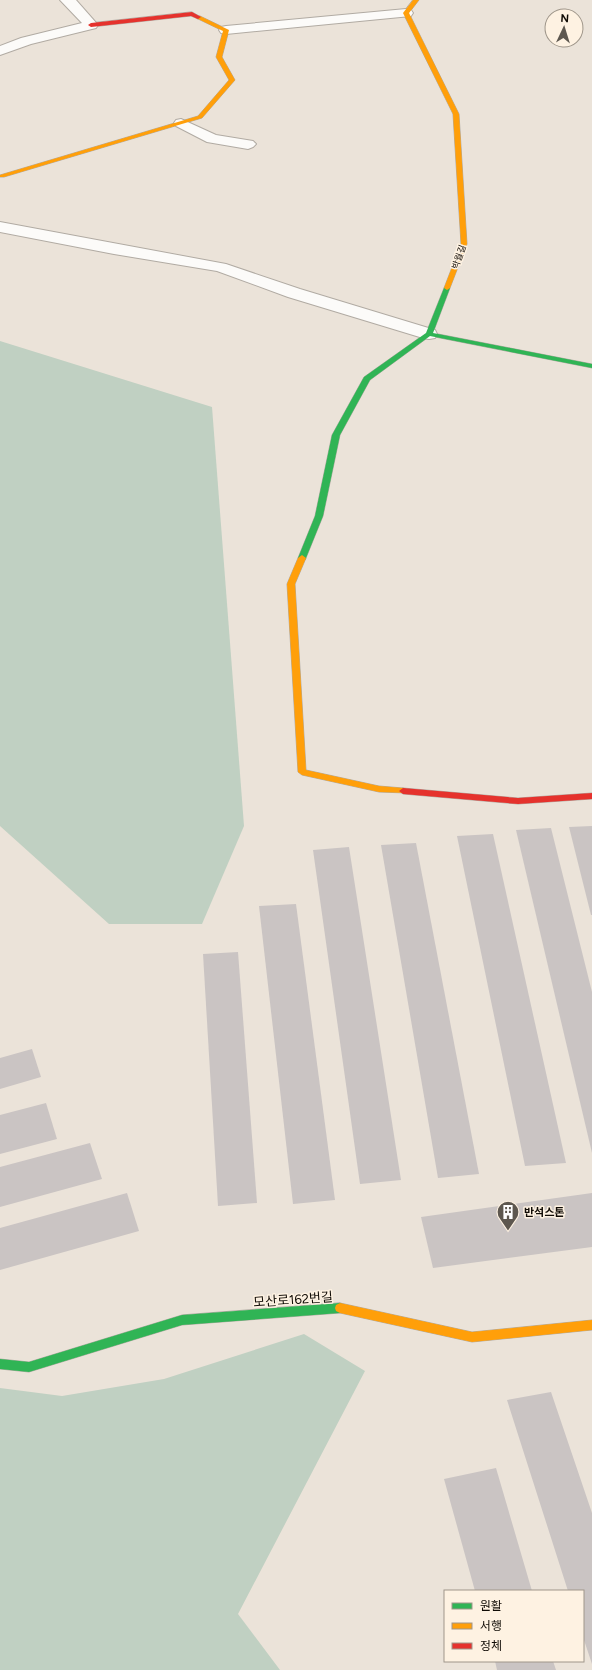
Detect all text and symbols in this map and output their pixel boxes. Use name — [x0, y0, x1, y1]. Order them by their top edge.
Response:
north arrow — [544, 8, 584, 48]
text: N — [560, 12, 569, 25]
street label: 박월길 — [449, 243, 468, 270]
building icon: 반석스톤 — [495, 1199, 521, 1232]
place label: 반석스톤 — [524, 1206, 564, 1219]
street label: 모산로162번길 — [253, 1289, 333, 1310]
legend — [444, 1590, 584, 1662]
text: 원활 — [480, 1599, 502, 1613]
text: 서행 — [480, 1619, 502, 1633]
text: 정체 — [480, 1639, 502, 1653]

